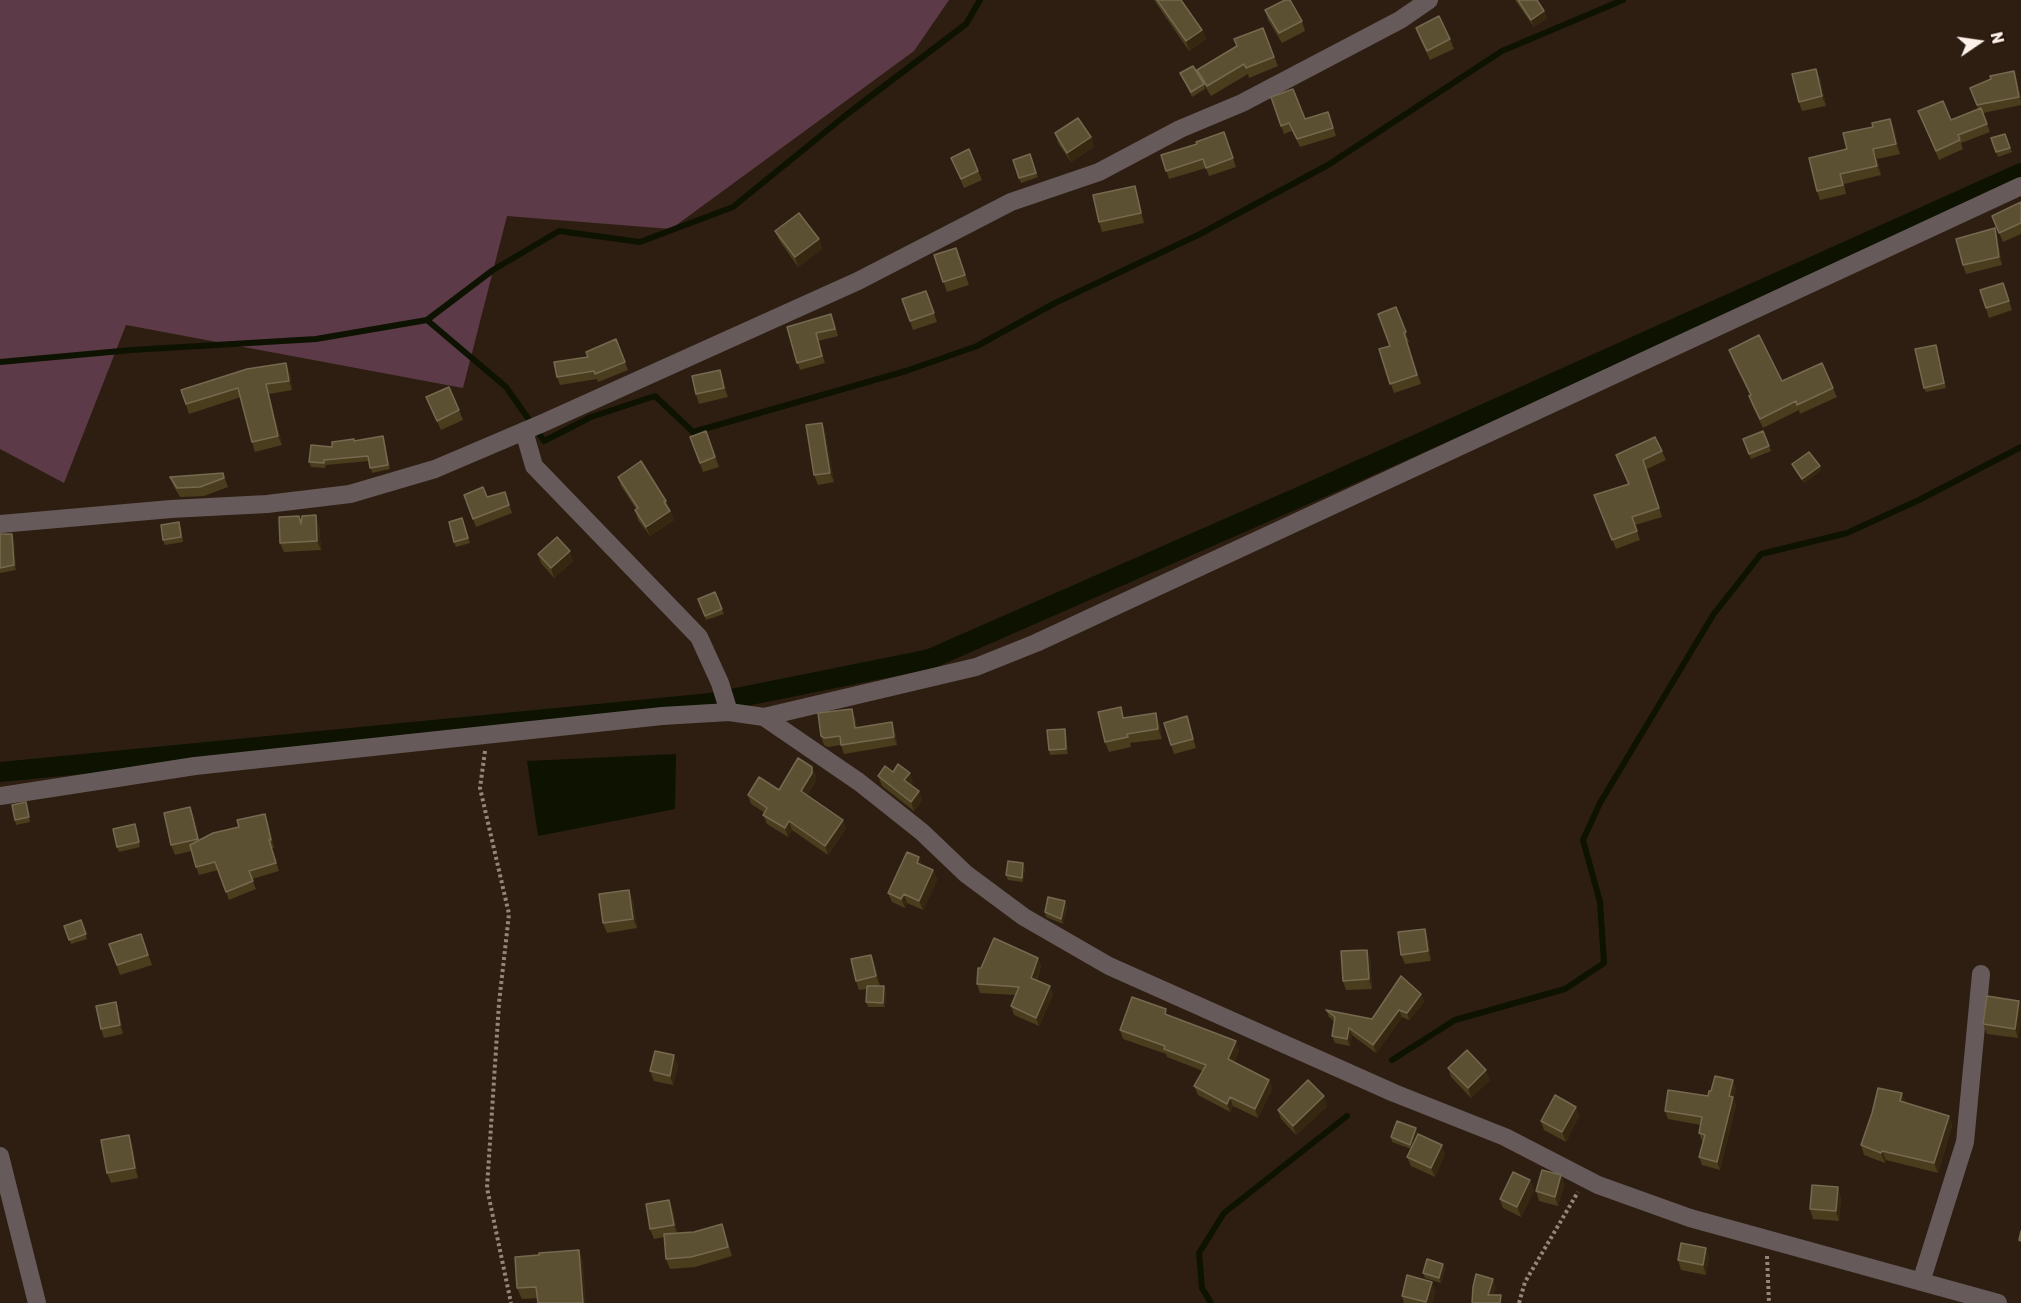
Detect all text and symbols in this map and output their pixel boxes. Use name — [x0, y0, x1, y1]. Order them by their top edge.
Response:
north arrow — [1949, 12, 2009, 72]
text: N — [1986, 30, 2008, 46]

